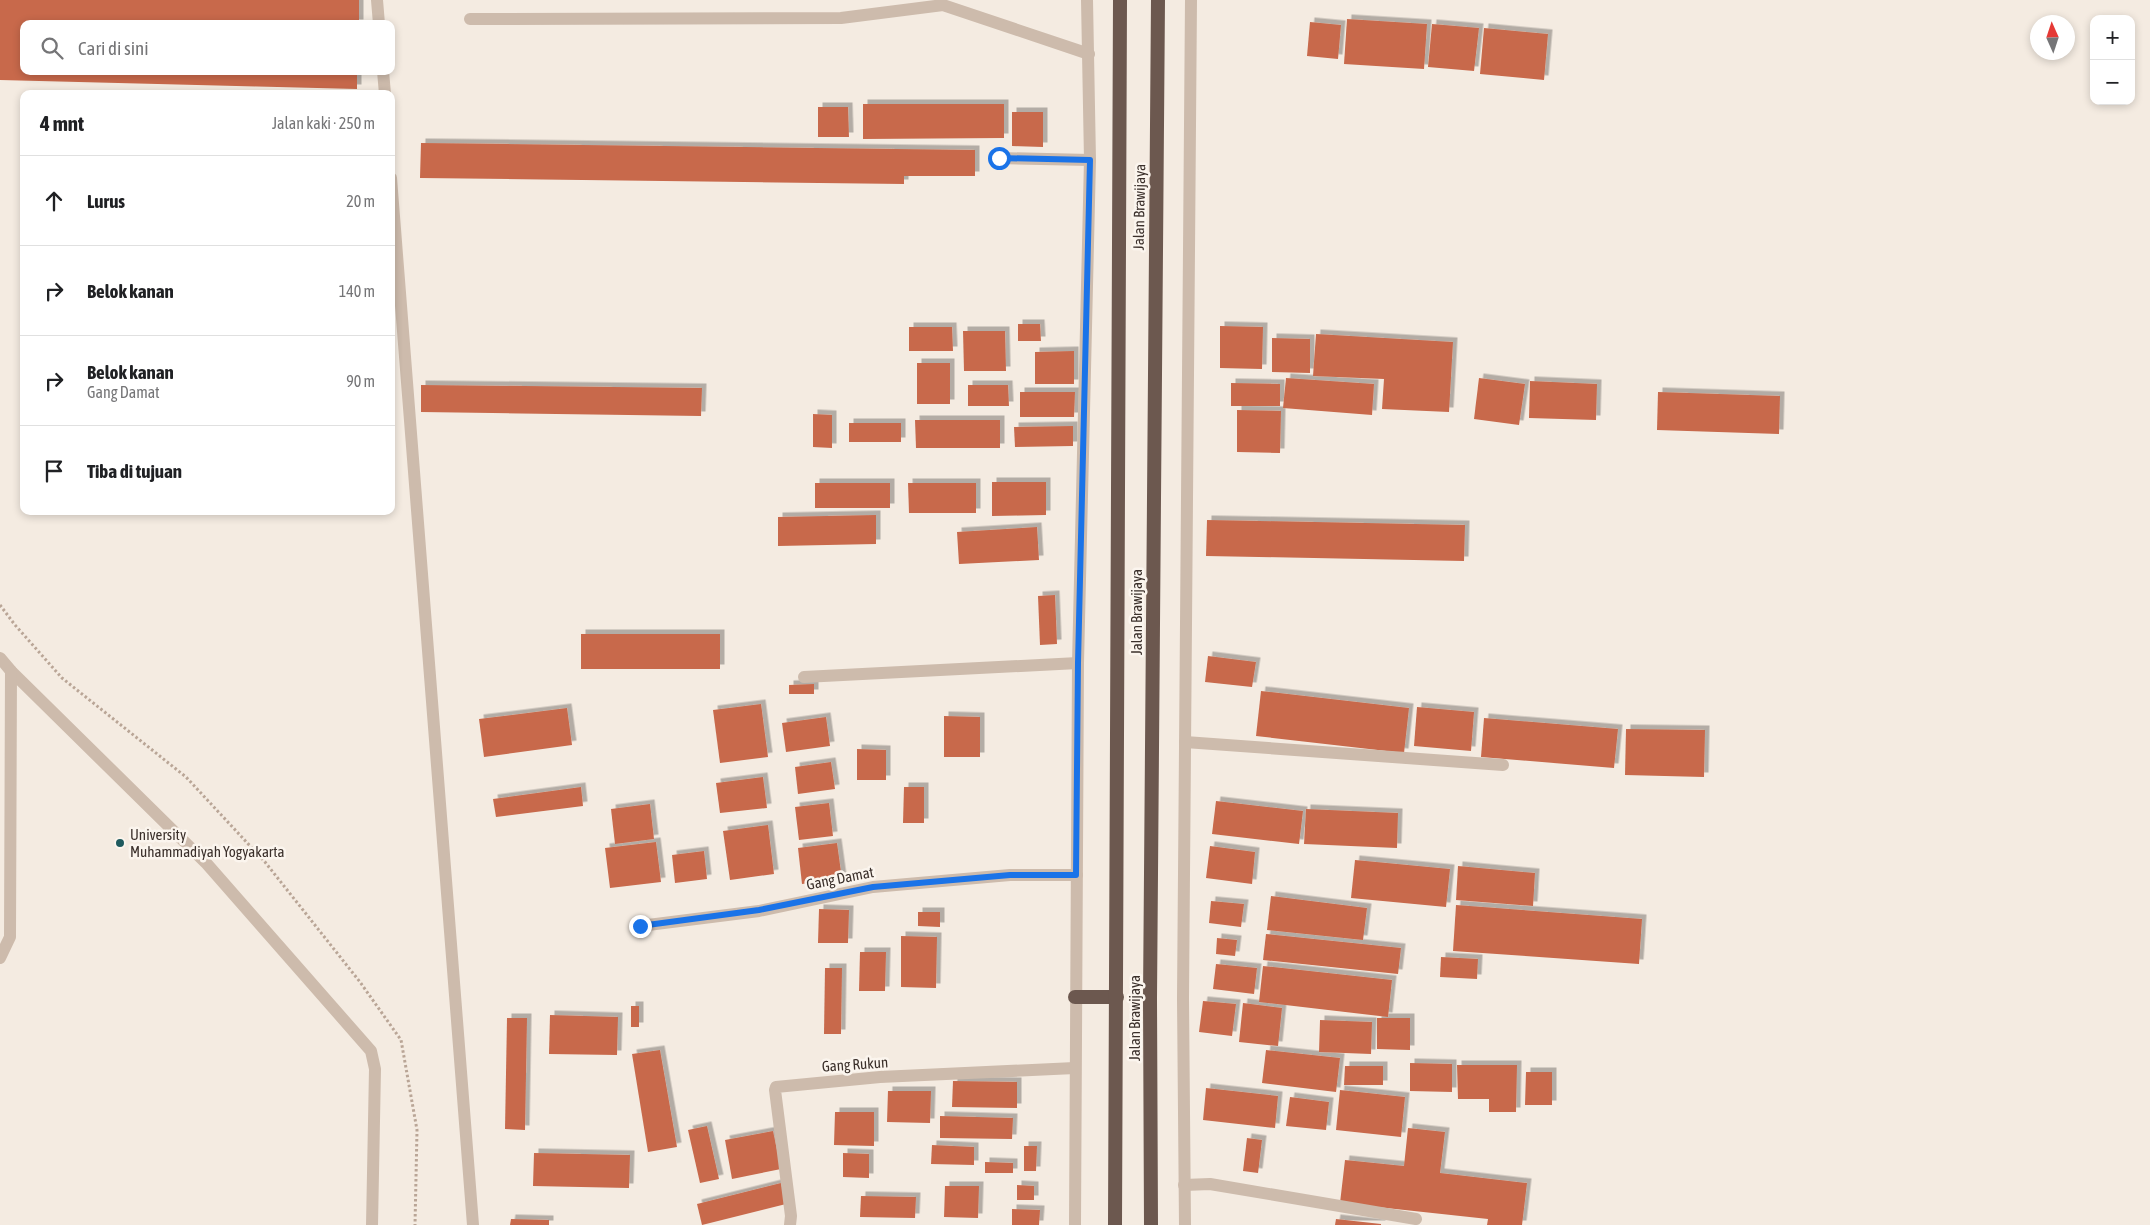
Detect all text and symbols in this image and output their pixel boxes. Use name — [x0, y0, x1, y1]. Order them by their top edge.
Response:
north arrow — [2030, 15, 2075, 60]
map controls — [2090, 15, 2135, 105]
button: + — [2090, 15, 2135, 60]
search box — [20, 20, 395, 75]
icon: search — [38, 34, 66, 62]
text: Cari di sini — [78, 37, 149, 59]
button: − — [2090, 60, 2135, 105]
text: 4 mnt — [40, 111, 84, 135]
text: Jalan kaki · 250 m — [272, 114, 375, 132]
route start — [988, 147, 1011, 170]
street label: Jalan Brawijaya — [1130, 164, 1148, 250]
icon: ahead — [40, 187, 68, 215]
text: Lurus — [87, 190, 125, 212]
text: 20 m — [346, 192, 375, 210]
icon: right — [40, 277, 68, 305]
text: Belok kanan — [87, 280, 174, 302]
text: 140 m — [339, 282, 375, 300]
text: Belok kanan — [87, 361, 174, 383]
icon: right — [40, 367, 68, 395]
text: 90 m — [346, 372, 375, 390]
text: Gang Damat — [87, 383, 160, 401]
icon: arrive — [40, 457, 68, 485]
text: Tiba di tujuan — [87, 460, 182, 482]
street label: Jalan Brawijaya — [1128, 569, 1145, 655]
place label: University Muhammadiyah Yogyakarta — [130, 826, 284, 860]
marker: University Muhammadiyah Yogyakarta — [114, 837, 126, 849]
street label: Gang Damat — [805, 863, 875, 893]
route end — [629, 915, 652, 938]
street label: Jalan Brawijaya — [1126, 975, 1143, 1061]
street label: Gang Rukun — [821, 1053, 889, 1075]

